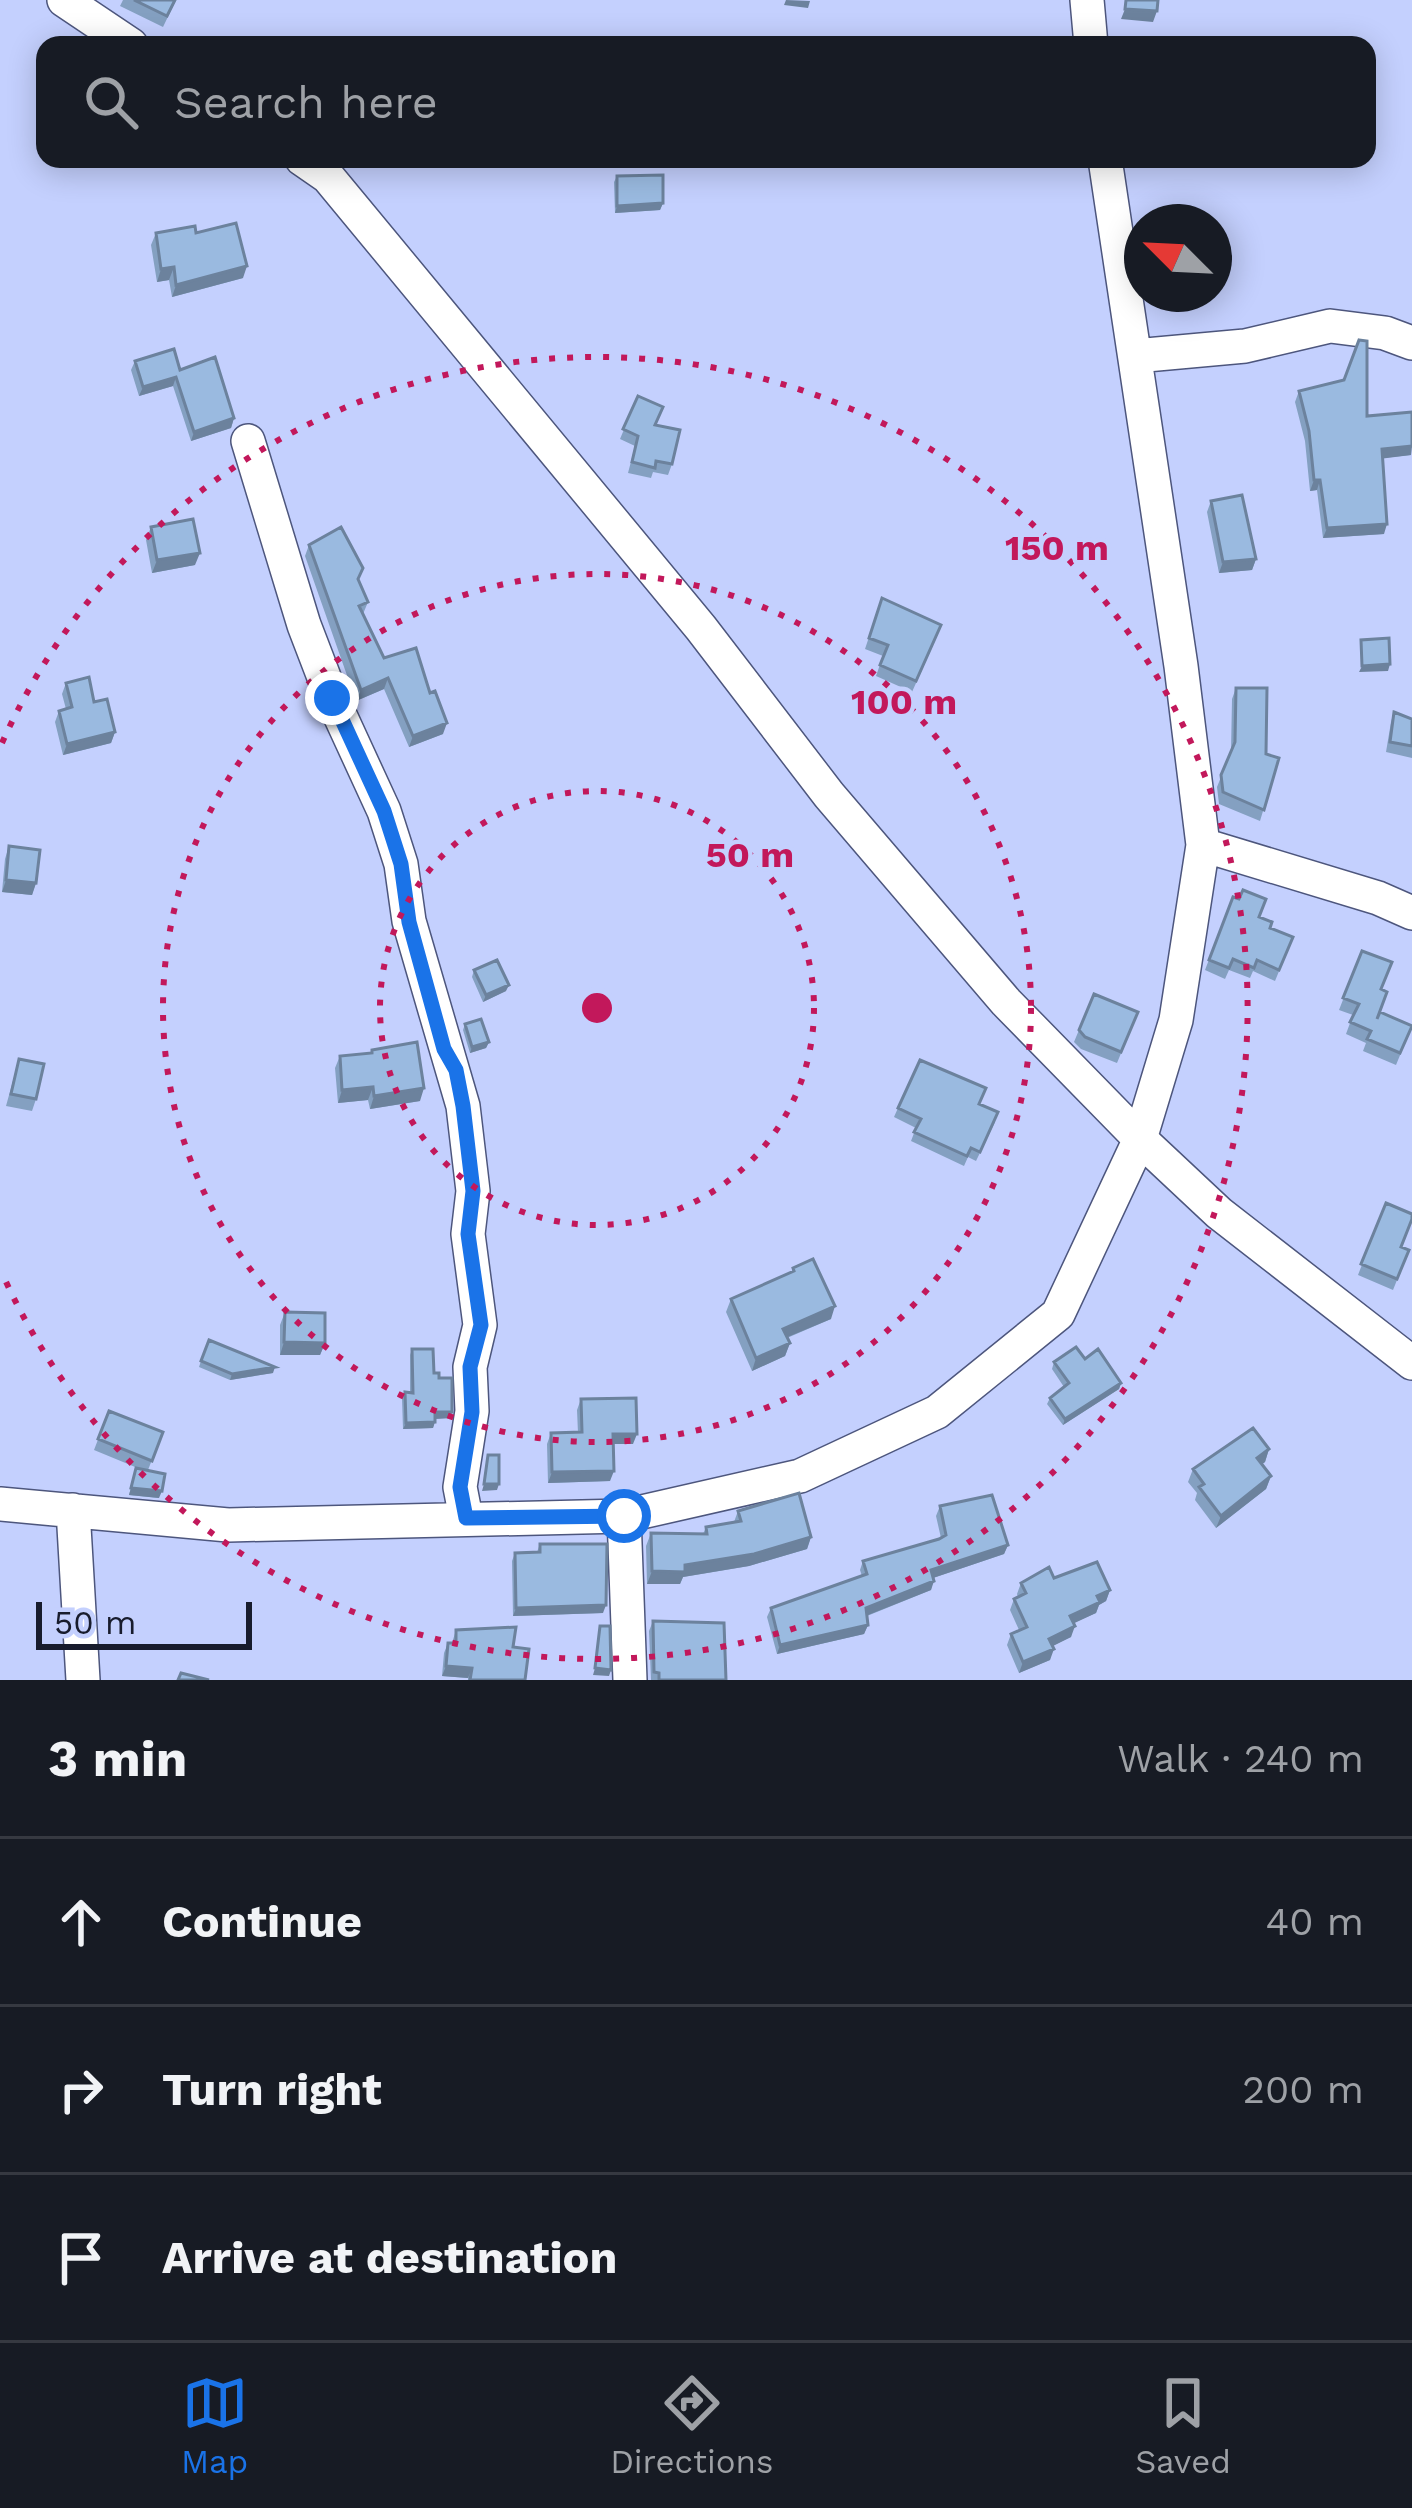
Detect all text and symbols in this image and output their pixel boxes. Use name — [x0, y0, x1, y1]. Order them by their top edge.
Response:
search box — [36, 36, 1376, 168]
icon: search — [78, 69, 144, 135]
text: Search here — [174, 76, 438, 129]
north arrow — [1124, 204, 1232, 312]
text: 150 m — [1005, 527, 1109, 569]
route end — [305, 671, 359, 725]
text: 100 m — [851, 681, 957, 723]
text: 50 m — [706, 834, 794, 876]
centre of rings — [576, 987, 618, 1029]
route start — [597, 1489, 651, 1543]
scale bar — [36, 1596, 252, 1649]
text: 50 m — [54, 1603, 136, 1642]
text: 3 min — [48, 1729, 187, 1788]
text: Walk · 240 m — [1117, 1736, 1364, 1781]
icon: ahead — [48, 1889, 114, 1955]
text: Continue — [162, 1895, 362, 1948]
text: 40 m — [1265, 1899, 1364, 1944]
icon: right — [48, 2057, 114, 2123]
text: Turn right — [162, 2063, 382, 2116]
text: 200 m — [1242, 2067, 1364, 2112]
icon: arrive — [48, 2225, 114, 2291]
text: Arrive at destination — [162, 2231, 617, 2284]
tab: Map — [181, 2370, 248, 2481]
tab: Directions — [610, 2370, 773, 2481]
tab: Saved — [1135, 2370, 1231, 2481]

